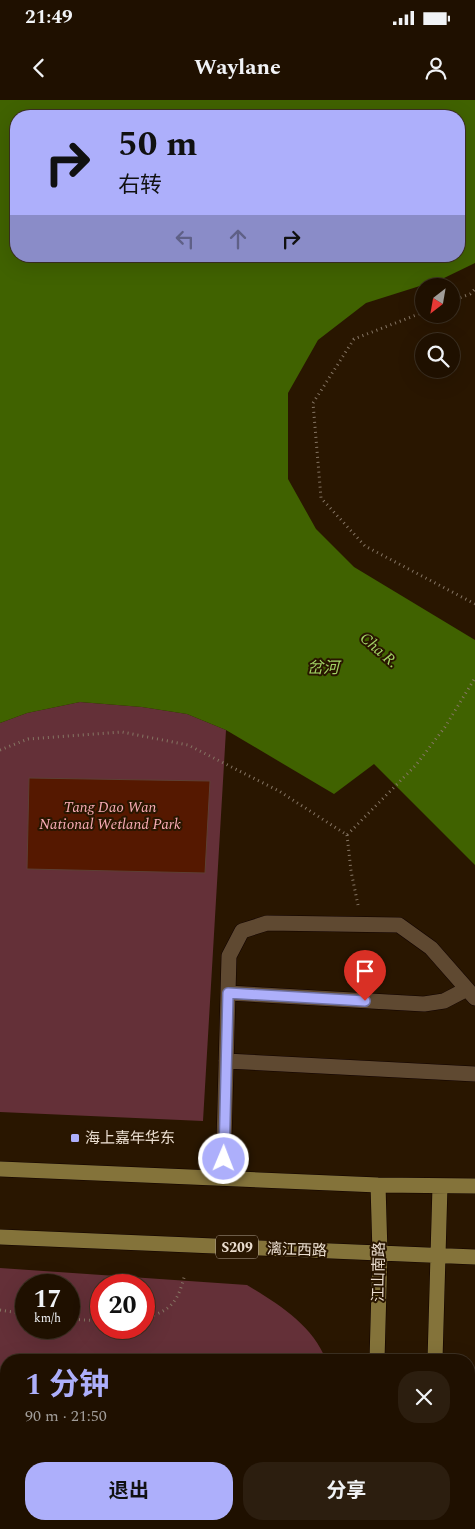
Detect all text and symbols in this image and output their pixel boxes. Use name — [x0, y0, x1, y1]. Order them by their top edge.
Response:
text: 21:49 — [25, 3, 73, 32]
text: Waylane — [194, 51, 281, 84]
icon: back — [25, 54, 53, 82]
icon: person — [422, 54, 450, 82]
text: 50 m — [118, 118, 198, 171]
icon: right — [35, 130, 100, 195]
text: 右转 — [118, 169, 162, 202]
icon: left — [171, 225, 199, 253]
icon: ahead — [224, 225, 252, 253]
icon: right — [277, 225, 305, 253]
north arrow — [415, 278, 460, 322]
map controls — [415, 278, 460, 378]
button: search — [415, 333, 460, 378]
water label: Cha R. — [354, 626, 404, 674]
water label: 岔河 — [307, 656, 342, 680]
park label: Tang Dao Wan National Wetland Park — [39, 796, 181, 836]
pin — [344, 950, 386, 1001]
icon: arrive — [351, 957, 379, 985]
place label: 海上嘉年华东 — [85, 1127, 175, 1150]
marker: 海上嘉年华东 — [69, 1132, 81, 1144]
position arrow — [197, 1132, 249, 1184]
road number: S209 — [216, 1236, 258, 1258]
street label: 漓江西路 — [267, 1237, 327, 1263]
street label: 江山南路 — [367, 1242, 391, 1302]
speed limit sign: 20 — [90, 1274, 155, 1339]
text: 17 — [33, 1281, 62, 1319]
text: km/h — [34, 1309, 61, 1328]
text: 1 分钟 — [25, 1362, 109, 1408]
button: close — [398, 1371, 450, 1423]
text: 90 m · 21:50 — [25, 1404, 107, 1428]
button: 退出 — [25, 1462, 233, 1520]
button: 分享 — [243, 1462, 450, 1520]

